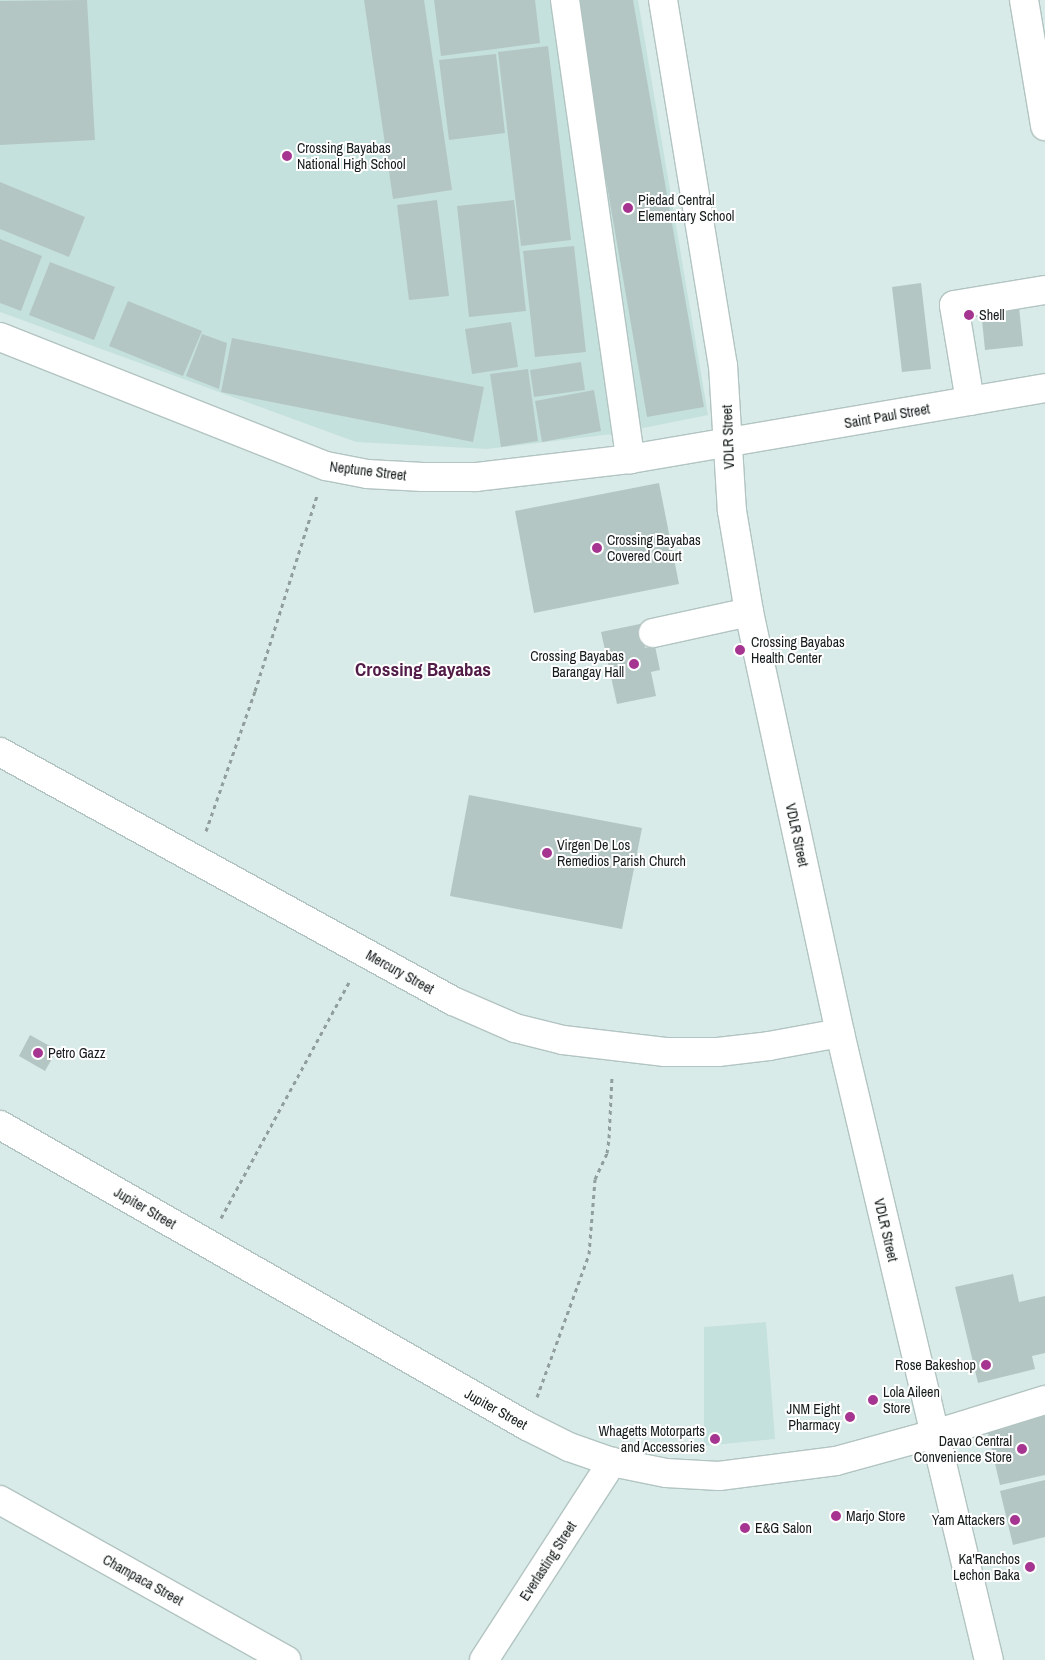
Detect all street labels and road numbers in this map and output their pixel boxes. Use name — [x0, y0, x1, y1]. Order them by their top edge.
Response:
street label: Saint Paul Street — [843, 400, 931, 432]
street label: VDLR Street — [718, 405, 738, 469]
street label: Neptune Street — [329, 458, 407, 484]
street label: VDLR Street — [782, 802, 812, 868]
street label: Mercury Street — [363, 946, 437, 998]
street label: Jupiter Street — [111, 1183, 179, 1233]
street label: VDLR Street — [871, 1197, 901, 1263]
street label: Jupiter Street — [462, 1385, 530, 1433]
street label: Everlasting Street — [516, 1518, 580, 1604]
street label: Champaca Street — [100, 1551, 186, 1609]

